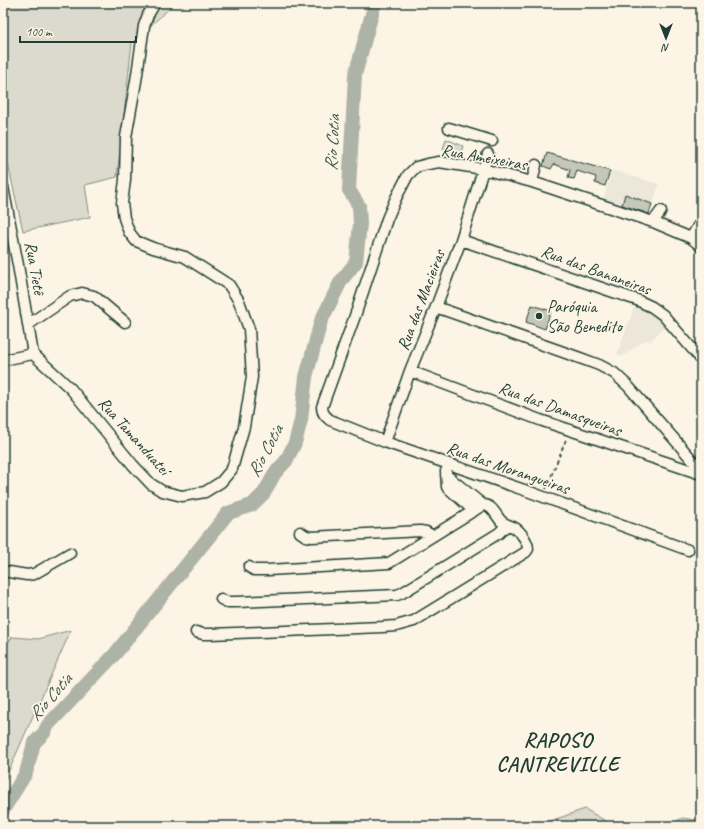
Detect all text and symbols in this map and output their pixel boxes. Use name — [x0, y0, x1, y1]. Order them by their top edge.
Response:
scale bar — [20, 18, 136, 44]
north arrow — [646, 18, 686, 58]
text: 100 m — [26, 24, 53, 40]
text: N — [660, 41, 669, 55]
water label: Rio Cotia — [320, 113, 345, 171]
street label: Rua Ameixeiras — [440, 139, 531, 175]
street label: Rua Tietê — [20, 240, 50, 299]
street label: Rua das Bananeiras — [538, 240, 656, 300]
street label: Rua das Macieiras — [392, 246, 450, 353]
place label: Paróquia São Benedito — [547, 296, 624, 337]
marker: Paróquia São Benedito — [534, 311, 544, 321]
street label: Rua das Damasqueiras — [496, 377, 626, 442]
street label: Rua Tamanduateí — [93, 393, 177, 482]
water label: Rio Cotia — [242, 420, 289, 481]
street label: Rua das Morangueiras — [444, 437, 574, 500]
water label: Rio Cotia — [24, 668, 78, 725]
district label: RAPOSO CANTREVILLE — [497, 727, 621, 777]

